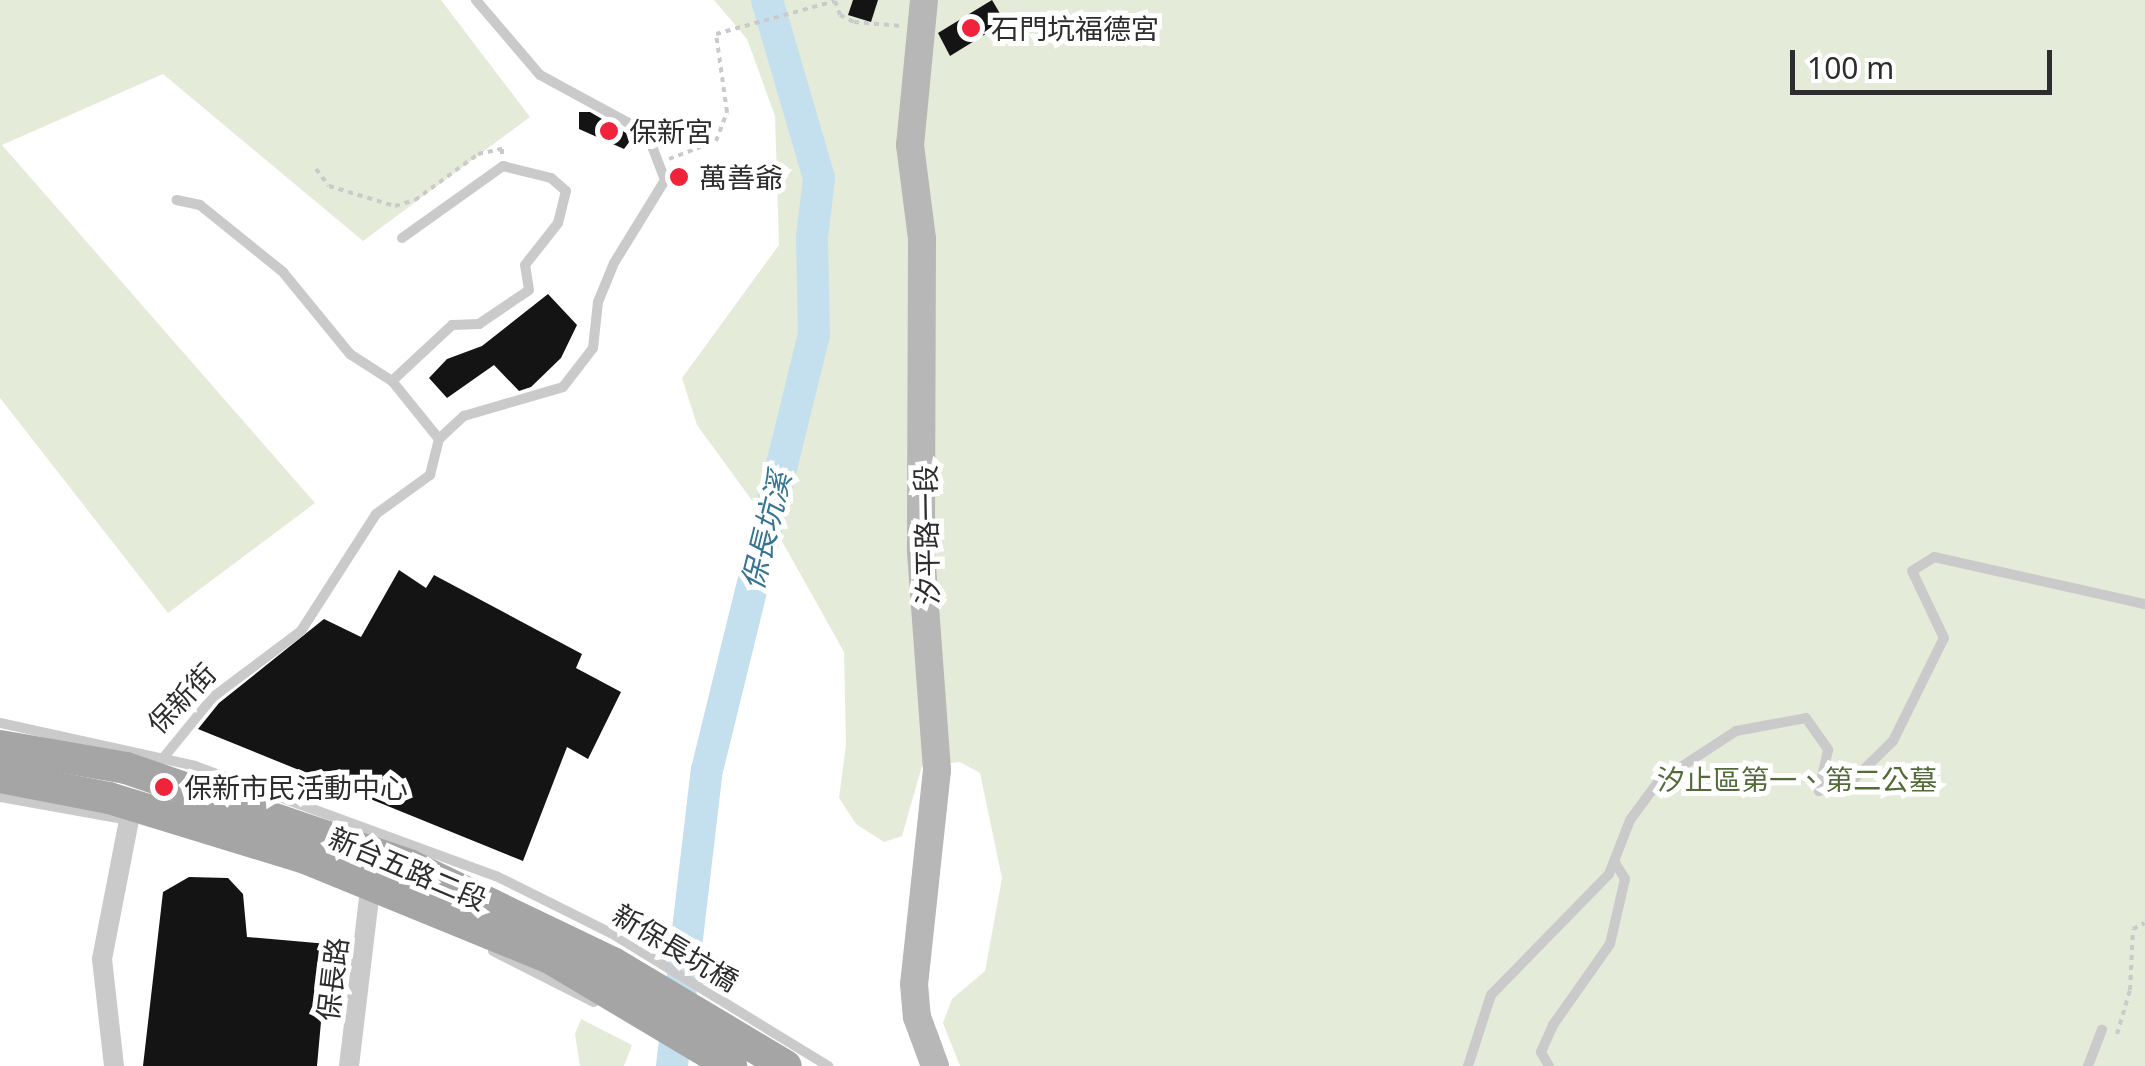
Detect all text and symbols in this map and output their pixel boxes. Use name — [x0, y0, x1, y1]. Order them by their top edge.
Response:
place label: 石門坑福德宮 — [991, 11, 1159, 45]
marker: 石門坑福德宮 — [960, 17, 982, 39]
scale bar — [1795, 30, 2058, 92]
text: 100 m — [1807, 47, 1894, 88]
place label: 保新宮 — [629, 114, 713, 148]
marker: 保新宮 — [598, 120, 620, 142]
place label: 萬善爺 — [699, 160, 783, 194]
marker: 萬善爺 — [668, 166, 690, 188]
street label: 汐平路一段 — [908, 465, 944, 605]
water label: 保長坑溪 — [734, 468, 798, 594]
street label: 保新街 — [140, 656, 222, 740]
park label: 汐止區第一、第二公墓 — [1657, 762, 1937, 796]
place label: 保新市民活動中心 — [184, 770, 408, 804]
marker: 保新市民活動中心 — [153, 776, 175, 798]
street label: 新台五路二段 — [324, 820, 492, 916]
street label: 新保長坑橋 — [607, 897, 745, 997]
street label: 保長路 — [310, 935, 354, 1023]

